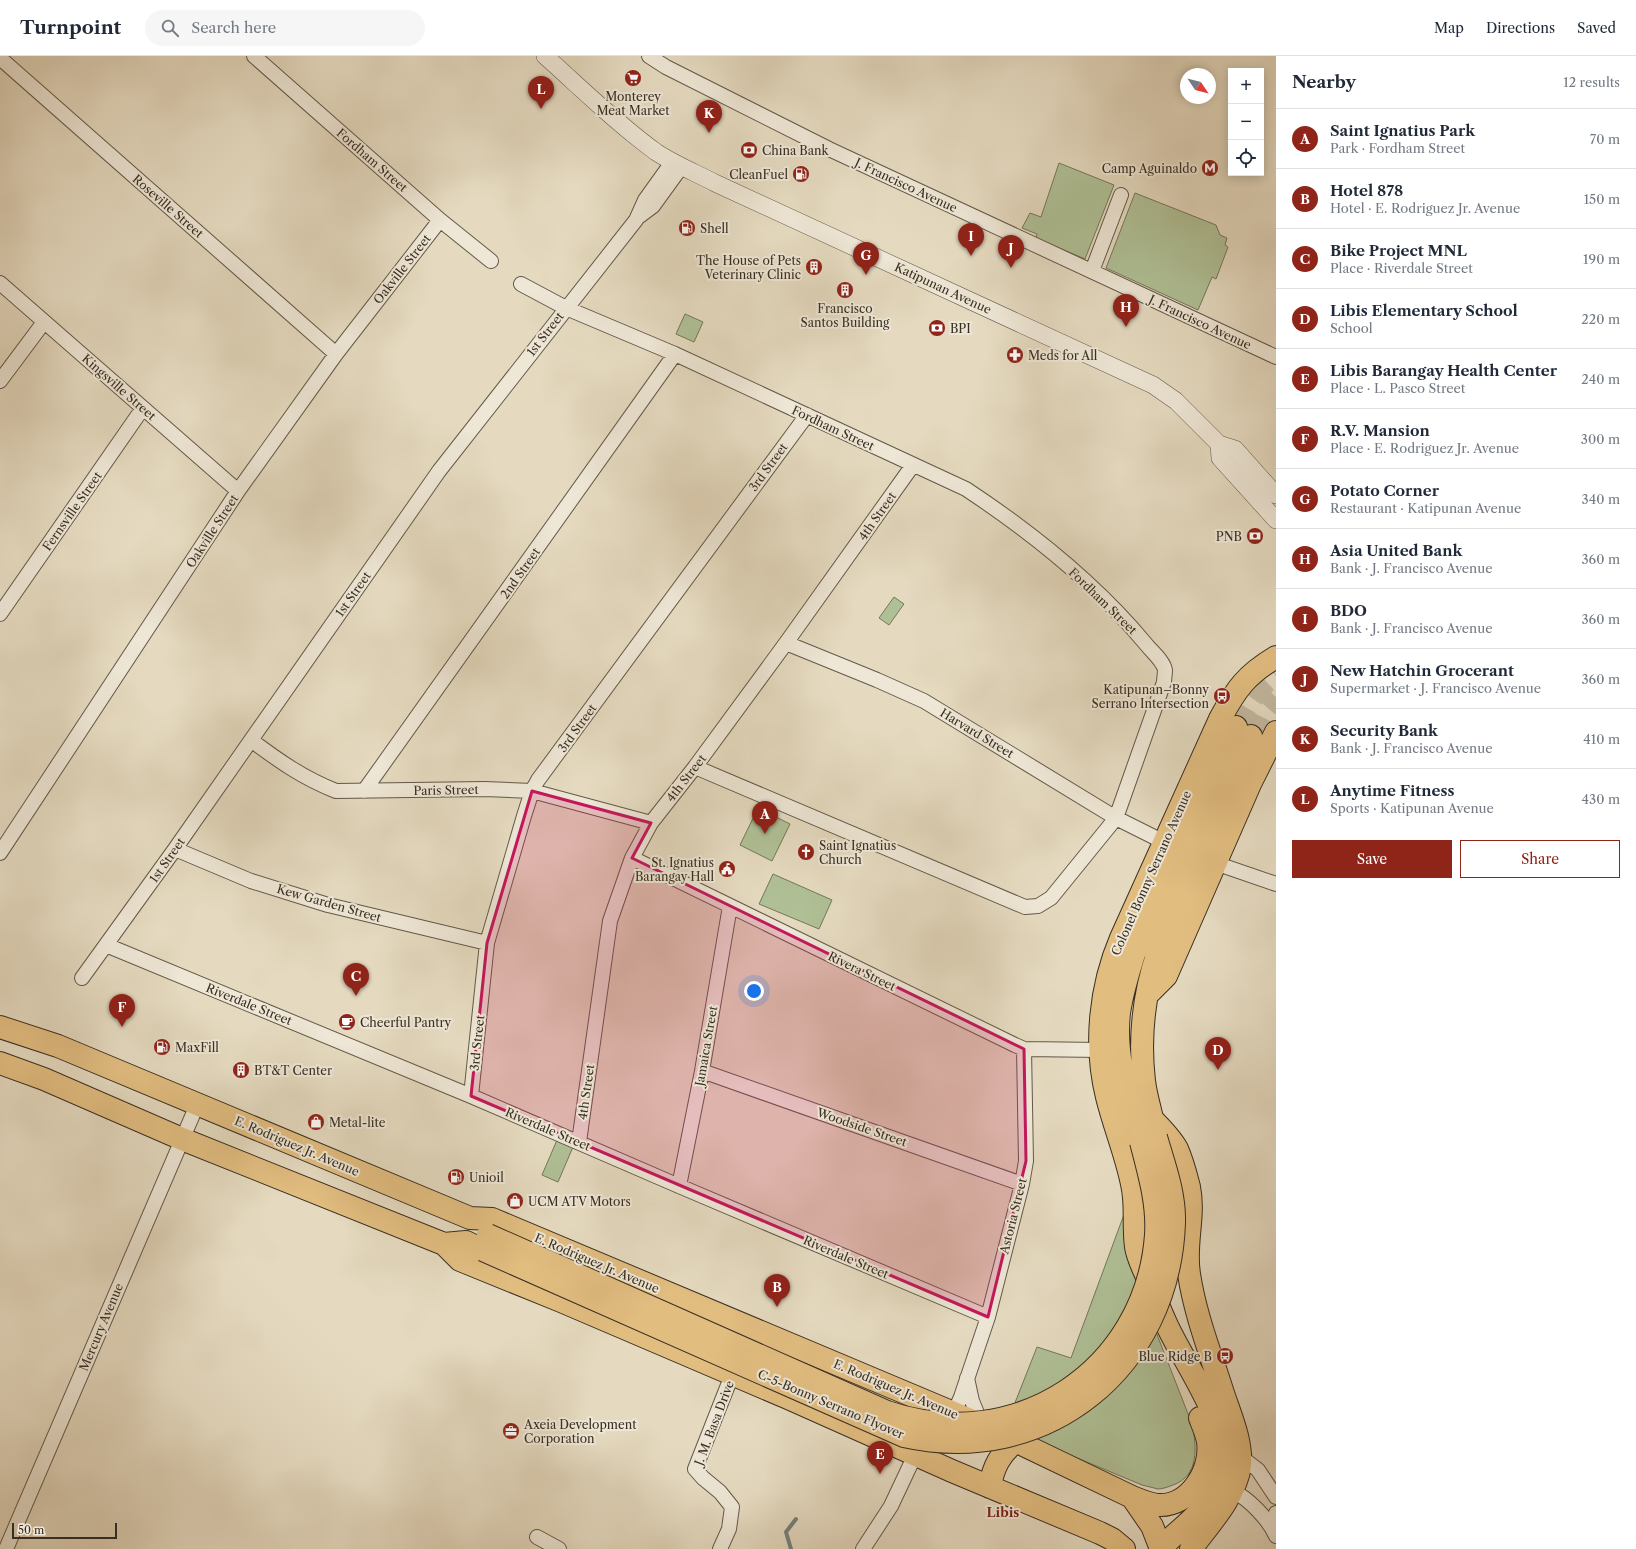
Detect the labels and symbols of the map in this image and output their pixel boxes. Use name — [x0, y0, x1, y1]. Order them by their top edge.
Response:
supermarket icon: Monterey Meat Market — [623, 68, 643, 88]
north arrow — [1180, 68, 1216, 104]
pin: L — [528, 76, 554, 109]
place label: Monterey Meat Market — [596, 89, 670, 118]
pin: K — [696, 100, 722, 133]
street label: Fordham Street — [333, 125, 411, 195]
bank icon: China Bank — [739, 140, 759, 160]
place label: China Bank — [762, 143, 830, 158]
street label: J. Francisco Avenue — [851, 154, 960, 215]
metro station icon: Camp Aguinaldo — [1200, 158, 1220, 178]
place label: Camp Aguinaldo — [1102, 161, 1197, 176]
fuel station icon: CleanFuel — [791, 164, 811, 184]
place label: CleanFuel — [729, 167, 788, 182]
street label: Roseville Street — [130, 171, 207, 241]
fuel station icon: Shell — [677, 218, 697, 238]
place label: Shell — [700, 221, 729, 236]
pin: I — [958, 223, 984, 256]
street label: Oakville Street — [370, 231, 434, 307]
pin: J — [998, 235, 1024, 268]
pin: G — [853, 242, 879, 275]
place label: The House of Pets Veterinary Clinic — [696, 253, 801, 282]
building icon: The House of Pets Veterinary Clinic — [804, 257, 824, 277]
street label: Katipunan Avenue — [892, 259, 994, 317]
building icon: Francisco Santos Building — [835, 280, 855, 300]
street label: J. Francisco Avenue — [1145, 291, 1254, 352]
pin: H — [1113, 294, 1139, 327]
place label: Francisco Santos Building — [801, 301, 890, 330]
street label: 1st Street — [523, 308, 567, 359]
bank icon: BPI — [927, 318, 947, 338]
place label: BPI — [950, 321, 971, 336]
pharmacy icon: Meds for All — [1005, 345, 1025, 365]
place label: Meds for All — [1028, 348, 1098, 363]
street label: Kingsville Street — [79, 351, 160, 424]
street label: Fordham Street — [789, 402, 877, 454]
street label: 3rd Street — [745, 439, 791, 494]
street label: Fernsville Street — [39, 468, 105, 553]
street label: 4th Street — [855, 488, 900, 543]
street label: Oakville Street — [183, 491, 242, 570]
bank icon: PNB — [1245, 526, 1265, 546]
place label: PNB — [1216, 529, 1242, 544]
street label: 2nd Street — [497, 544, 543, 601]
street label: Fordham Street — [1066, 565, 1141, 638]
street label: 1st Street — [332, 568, 374, 619]
place label: Katipunan–Bonny Serrano Intersection — [1092, 682, 1209, 711]
bus stop icon: Katipunan–Bonny Serrano Intersection — [1212, 686, 1232, 706]
street label: 3rd Street — [554, 700, 600, 755]
street label: Harvard Street — [937, 705, 1017, 761]
street label: 4th Street — [663, 751, 710, 805]
street label: Paris Street — [413, 782, 479, 798]
street label: Colonel Bonny Serrano Avenue — [1108, 788, 1194, 958]
pin: A — [752, 801, 778, 834]
street label: 1st Street — [146, 834, 188, 885]
place label: Saint Ignatius Church — [819, 838, 896, 867]
church icon: Saint Ignatius Church — [796, 842, 816, 862]
place label: St. Ignatius Barangay Hall — [635, 855, 714, 884]
public building icon: St. Ignatius Barangay Hall — [717, 859, 737, 879]
street label: Kew Garden Street — [275, 881, 384, 925]
street label: Rivera Street — [826, 948, 899, 994]
pin: C — [343, 963, 369, 996]
street label: Riverdale Street — [204, 980, 295, 1028]
your location — [744, 981, 764, 1001]
pin: F — [109, 994, 135, 1027]
street label: Jamaica Street — [691, 1004, 721, 1089]
cafe icon: Cheerful Pantry — [337, 1012, 357, 1032]
street label: 3rd Street — [467, 1014, 487, 1072]
place label: Cheerful Pantry — [360, 1015, 452, 1030]
fuel station icon: MaxFill — [152, 1037, 172, 1057]
pin: D — [1205, 1037, 1231, 1070]
place label: MaxFill — [175, 1040, 219, 1055]
building icon: BT&T Center — [231, 1060, 251, 1080]
place label: BT&T Center — [254, 1063, 332, 1078]
street label: 4th Street — [575, 1063, 597, 1121]
street label: Riverdale Street — [503, 1104, 594, 1154]
street label: Woodside Street — [814, 1104, 910, 1150]
shop icon: Metal-lite — [306, 1112, 326, 1132]
street label: E. Rodriguez Jr. Avenue — [232, 1113, 362, 1179]
place label: Metal-lite — [329, 1115, 386, 1130]
fuel station icon: Unioil — [446, 1167, 466, 1187]
place label: Unioil — [469, 1170, 504, 1185]
street label: Astoria Street — [996, 1176, 1030, 1257]
shop icon: UCM ATV Motors — [505, 1191, 525, 1211]
place label: UCM ATV Motors — [528, 1194, 631, 1209]
street label: E. Rodriguez Jr. Avenue — [532, 1230, 662, 1296]
street label: Riverdale Street — [801, 1232, 892, 1282]
pin: B — [764, 1274, 790, 1307]
street label: Mercury Avenue — [76, 1281, 126, 1373]
bus stop icon: Blue Ridge B — [1215, 1346, 1235, 1366]
place label: Blue Ridge B — [1139, 1349, 1212, 1364]
street label: E. Rodriguez Jr. Avenue — [831, 1356, 961, 1422]
street label: C-5-Bonny Serrano Flyover — [756, 1366, 906, 1442]
street label: J. M. Basa Drive — [690, 1378, 737, 1469]
place label: Axeia Development Corporation — [523, 1417, 637, 1446]
office icon: Axeia Development Corporation — [501, 1421, 521, 1441]
pin: E — [867, 1441, 893, 1474]
district label: Libis — [987, 1504, 1019, 1520]
scale bar — [12, 1521, 117, 1540]

